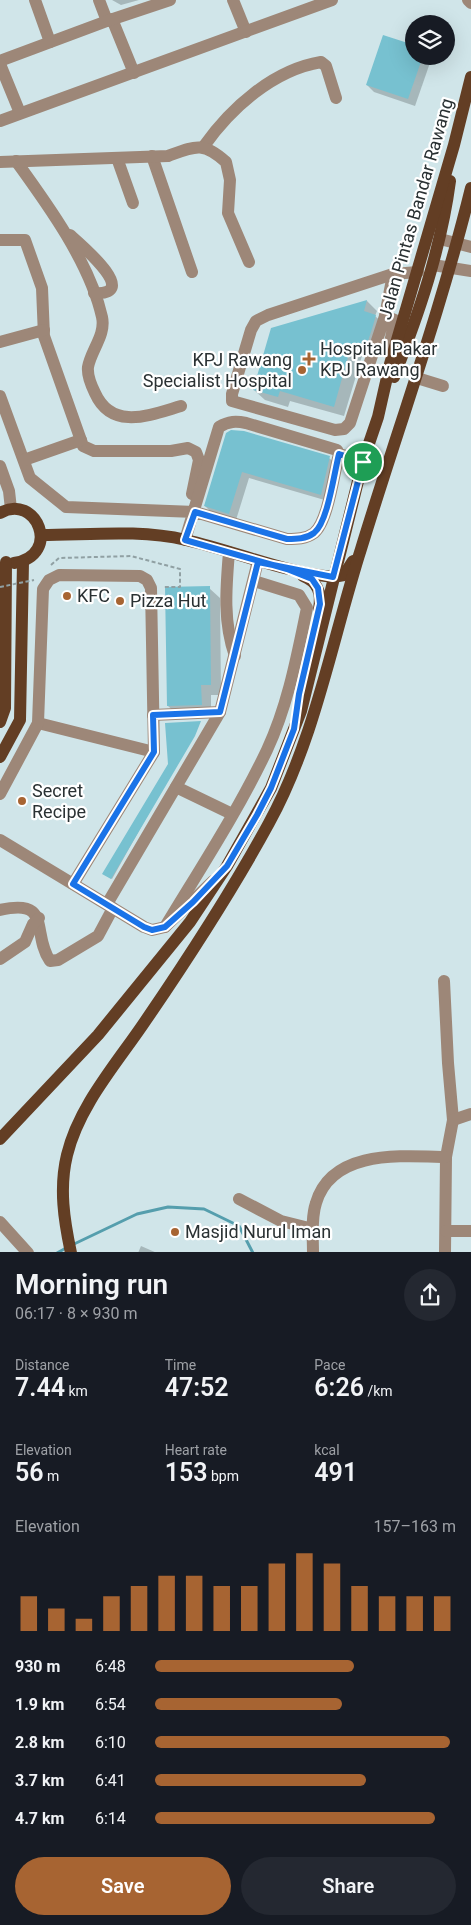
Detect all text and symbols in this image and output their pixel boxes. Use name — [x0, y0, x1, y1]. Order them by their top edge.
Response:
map controls — [405, 15, 455, 65]
button: layers — [405, 15, 455, 65]
street label: Jalan Pintas Bandar Rawang — [374, 96, 457, 322]
place label: Hospital Pakar KPJ Rawang — [320, 338, 437, 380]
place label: KPJ Rawang Specialist Hospital — [143, 349, 292, 391]
marker: Hospital Pakar KPJ Rawang — [302, 352, 316, 366]
marker: KPJ Rawang Specialist Hospital — [296, 364, 308, 376]
pin — [342, 441, 384, 483]
icon: arrive — [349, 448, 377, 476]
place label: KFC — [77, 585, 110, 606]
marker: KFC — [61, 590, 73, 602]
place label: Pizza Hut — [130, 590, 207, 611]
marker: Pizza Hut — [114, 595, 126, 607]
place label: Secret Recipe — [32, 780, 86, 822]
marker: Secret Recipe — [16, 795, 28, 807]
place label: Masjid Nurul Iman — [185, 1221, 331, 1242]
marker: Masjid Nurul Iman — [169, 1226, 181, 1238]
text: Morning run — [15, 1268, 168, 1301]
button: share — [404, 1269, 456, 1321]
text: 06:17 · 8 × 930 m — [15, 1304, 137, 1323]
text: Distance — [15, 1357, 70, 1373]
text: Time — [165, 1357, 196, 1373]
text: Pace — [314, 1357, 345, 1373]
text: 7.44 — [15, 1373, 65, 1402]
text: 47:52 — [165, 1373, 229, 1402]
text: 6:26 — [314, 1373, 364, 1402]
text: km — [65, 1383, 88, 1399]
text: /km — [364, 1383, 393, 1399]
text: Elevation — [15, 1442, 72, 1458]
text: Heart rate — [165, 1442, 227, 1458]
text: kcal — [314, 1442, 340, 1458]
text: 56 — [15, 1458, 44, 1487]
text: 153 — [165, 1458, 208, 1487]
text: 491 — [314, 1458, 357, 1487]
text: m — [44, 1468, 59, 1484]
text: bpm — [208, 1468, 239, 1484]
text: Elevation — [15, 1517, 80, 1536]
text: 157–163 m — [374, 1517, 456, 1536]
text: 930 m — [15, 1657, 60, 1676]
text: 6:48 — [95, 1657, 126, 1676]
text: 1.9 km — [15, 1695, 64, 1714]
text: 6:54 — [95, 1695, 126, 1714]
text: 2.8 km — [15, 1733, 64, 1752]
text: 6:10 — [95, 1733, 126, 1752]
text: 3.7 km — [15, 1771, 64, 1790]
text: 6:41 — [95, 1771, 126, 1790]
text: 4.7 km — [15, 1809, 64, 1828]
text: 6:14 — [95, 1809, 126, 1828]
button: Save — [15, 1857, 231, 1915]
button: Share — [241, 1857, 456, 1915]

